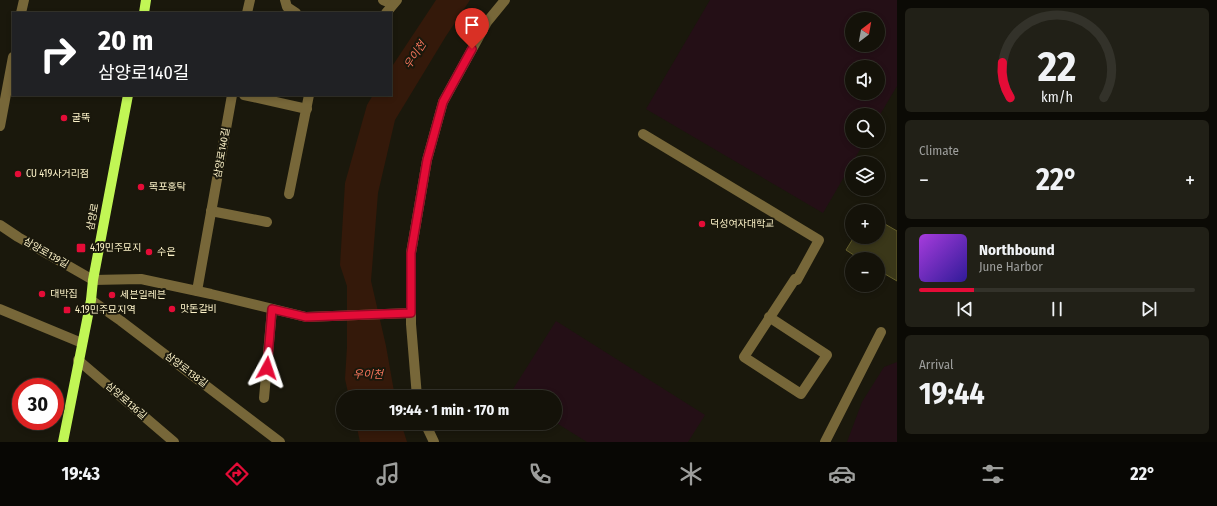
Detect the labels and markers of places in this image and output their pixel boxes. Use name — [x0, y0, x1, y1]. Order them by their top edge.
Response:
pin — [455, 8, 489, 49]
place label: 굴뚝 — [72, 112, 90, 124]
marker: 굴뚝 — [59, 113, 69, 123]
place label: CU 419사거리점 — [26, 168, 89, 180]
marker: CU 419사거리점 — [13, 169, 23, 179]
place label: 목포홍탁 — [149, 181, 187, 193]
marker: 목포홍탁 — [136, 182, 146, 192]
place label: 덕성여자대학교 — [710, 218, 774, 230]
marker: 덕성여자대학교 — [697, 219, 707, 229]
marker: 4.19민주묘지 — [75, 242, 87, 254]
place label: 4.19민주묘지 — [90, 242, 142, 254]
place label: 수은 — [157, 246, 175, 258]
marker: 수은 — [144, 247, 154, 257]
place label: 대박집 — [50, 288, 78, 300]
marker: 대박집 — [37, 289, 47, 299]
place label: 세븐일레븐 — [120, 289, 166, 301]
marker: 세븐일레븐 — [107, 290, 117, 300]
place label: 맛돈갈비 — [180, 303, 217, 315]
place label: 4.19민주묘지역 — [75, 304, 136, 316]
marker: 맛돈갈비 — [167, 304, 177, 314]
marker: 4.19민주묘지역 — [62, 305, 72, 315]

